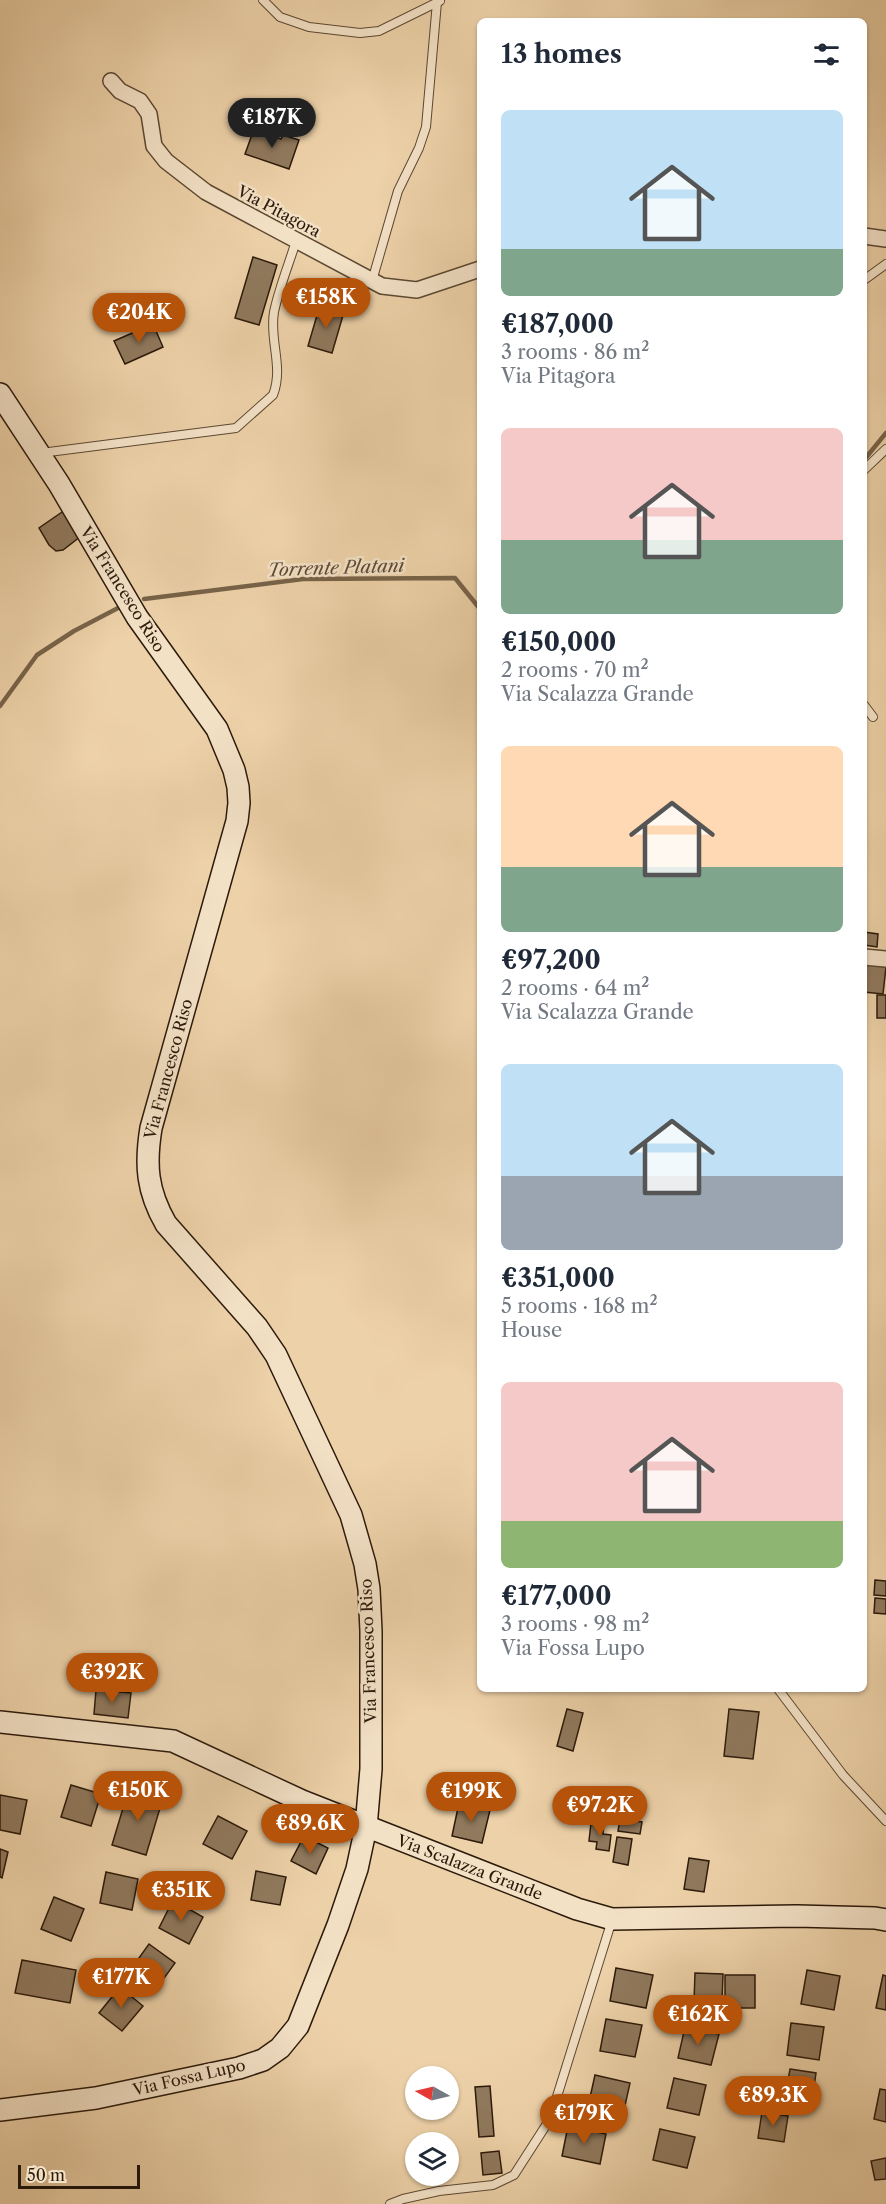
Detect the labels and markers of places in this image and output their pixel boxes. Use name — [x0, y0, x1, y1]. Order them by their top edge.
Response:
pin: €187K — [230, 98, 314, 149]
pin: €158K — [284, 278, 368, 329]
pin: €204K — [97, 293, 181, 344]
pin: €392K — [70, 1653, 154, 1704]
pin: €150K — [96, 1771, 180, 1822]
pin: €199K — [429, 1772, 513, 1823]
pin: €97.2K — [551, 1786, 649, 1837]
pin: €89.6K — [261, 1804, 359, 1855]
pin: €351K — [139, 1871, 223, 1922]
pin: €177K — [79, 1958, 163, 2009]
pin: €162K — [656, 1995, 740, 2046]
pin: €89.3K — [724, 2076, 822, 2127]
pin: €179K — [542, 2094, 626, 2145]

